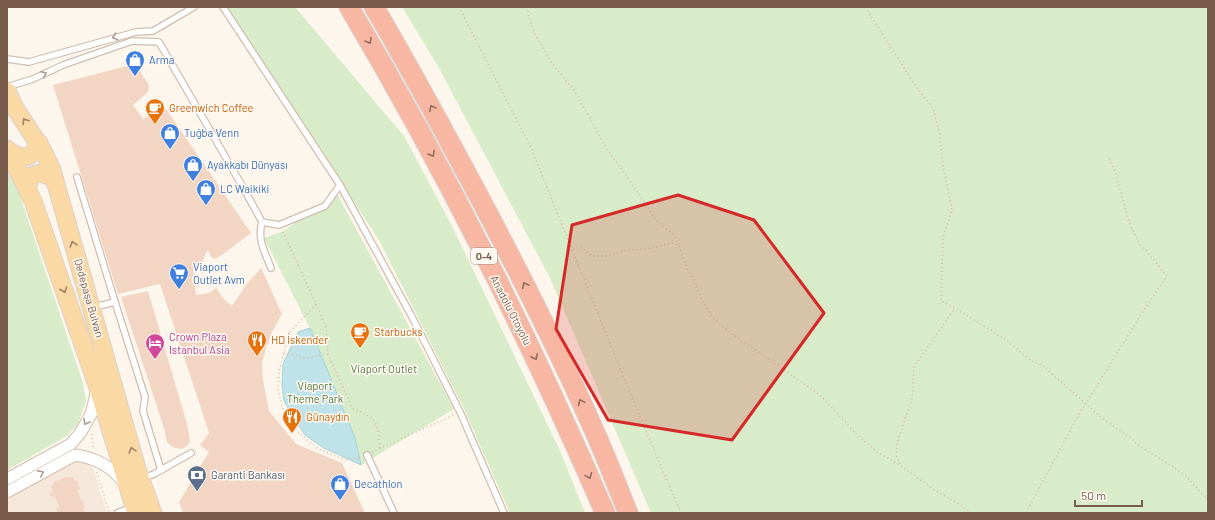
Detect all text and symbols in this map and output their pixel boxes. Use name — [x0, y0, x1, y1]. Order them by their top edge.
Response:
one-way arrow — [111, 32, 118, 41]
one-way arrow — [364, 36, 371, 44]
shop icon: Arma — [124, 49, 146, 77]
place label: Arma — [149, 53, 174, 66]
one-way arrow — [39, 71, 47, 79]
cafe icon: Greenwich Coffee — [144, 97, 166, 125]
place label: Greenwich Coffee — [169, 101, 254, 114]
one-way arrow — [429, 105, 437, 112]
one-way arrow — [22, 118, 30, 125]
shop icon: Tuğba Venn — [159, 122, 181, 150]
place label: Tuğba Venn — [184, 126, 239, 139]
one-way arrow — [427, 150, 434, 157]
shop icon: Ayakkabı Dünyası — [182, 154, 204, 182]
place label: Ayakkabı Dünyası — [207, 158, 288, 171]
shop icon: LC Waikiki — [195, 178, 217, 206]
place label: LC Waikiki — [220, 182, 269, 195]
one-way arrow — [69, 241, 78, 248]
road number: O-4 — [471, 248, 497, 264]
street label: Dedepaşa Bulvarı — [72, 257, 107, 339]
place label: Viaport Outlet Avm — [193, 260, 245, 286]
supermarket icon: Viaport Outlet Avm — [168, 262, 190, 290]
street label: Anadolu Otoyolu — [488, 273, 535, 347]
one-way arrow — [522, 282, 530, 289]
one-way arrow — [59, 286, 68, 293]
cafe icon: Starbucks — [349, 321, 371, 349]
place label: Starbucks — [374, 325, 422, 338]
restaurant icon: HD İskender — [246, 329, 268, 357]
place label: Crown Plaza Istanbul Asia — [169, 330, 230, 356]
hotel icon: Crown Plaza Istanbul Asia — [144, 332, 166, 360]
place label: HD İskender — [271, 332, 328, 346]
one-way arrow — [530, 353, 538, 361]
park label: Viaport Outlet — [351, 362, 417, 375]
park label: Viaport Theme Park — [287, 379, 344, 405]
one-way arrow — [578, 399, 586, 407]
restaurant icon: Günaydın — [281, 406, 303, 434]
place label: Günaydın — [306, 410, 349, 423]
one-way arrow — [84, 418, 91, 425]
one-way arrow — [128, 446, 137, 453]
bank icon: Garanti Bankası — [186, 464, 208, 492]
place label: Garanti Bankası — [211, 468, 285, 481]
one-way arrow — [37, 471, 44, 478]
one-way arrow — [584, 472, 592, 479]
shop icon: Decathlon — [329, 473, 351, 501]
place label: Decathlon — [354, 477, 402, 490]
scale bar — [1075, 482, 1142, 508]
text: 50 m — [1081, 488, 1106, 502]

